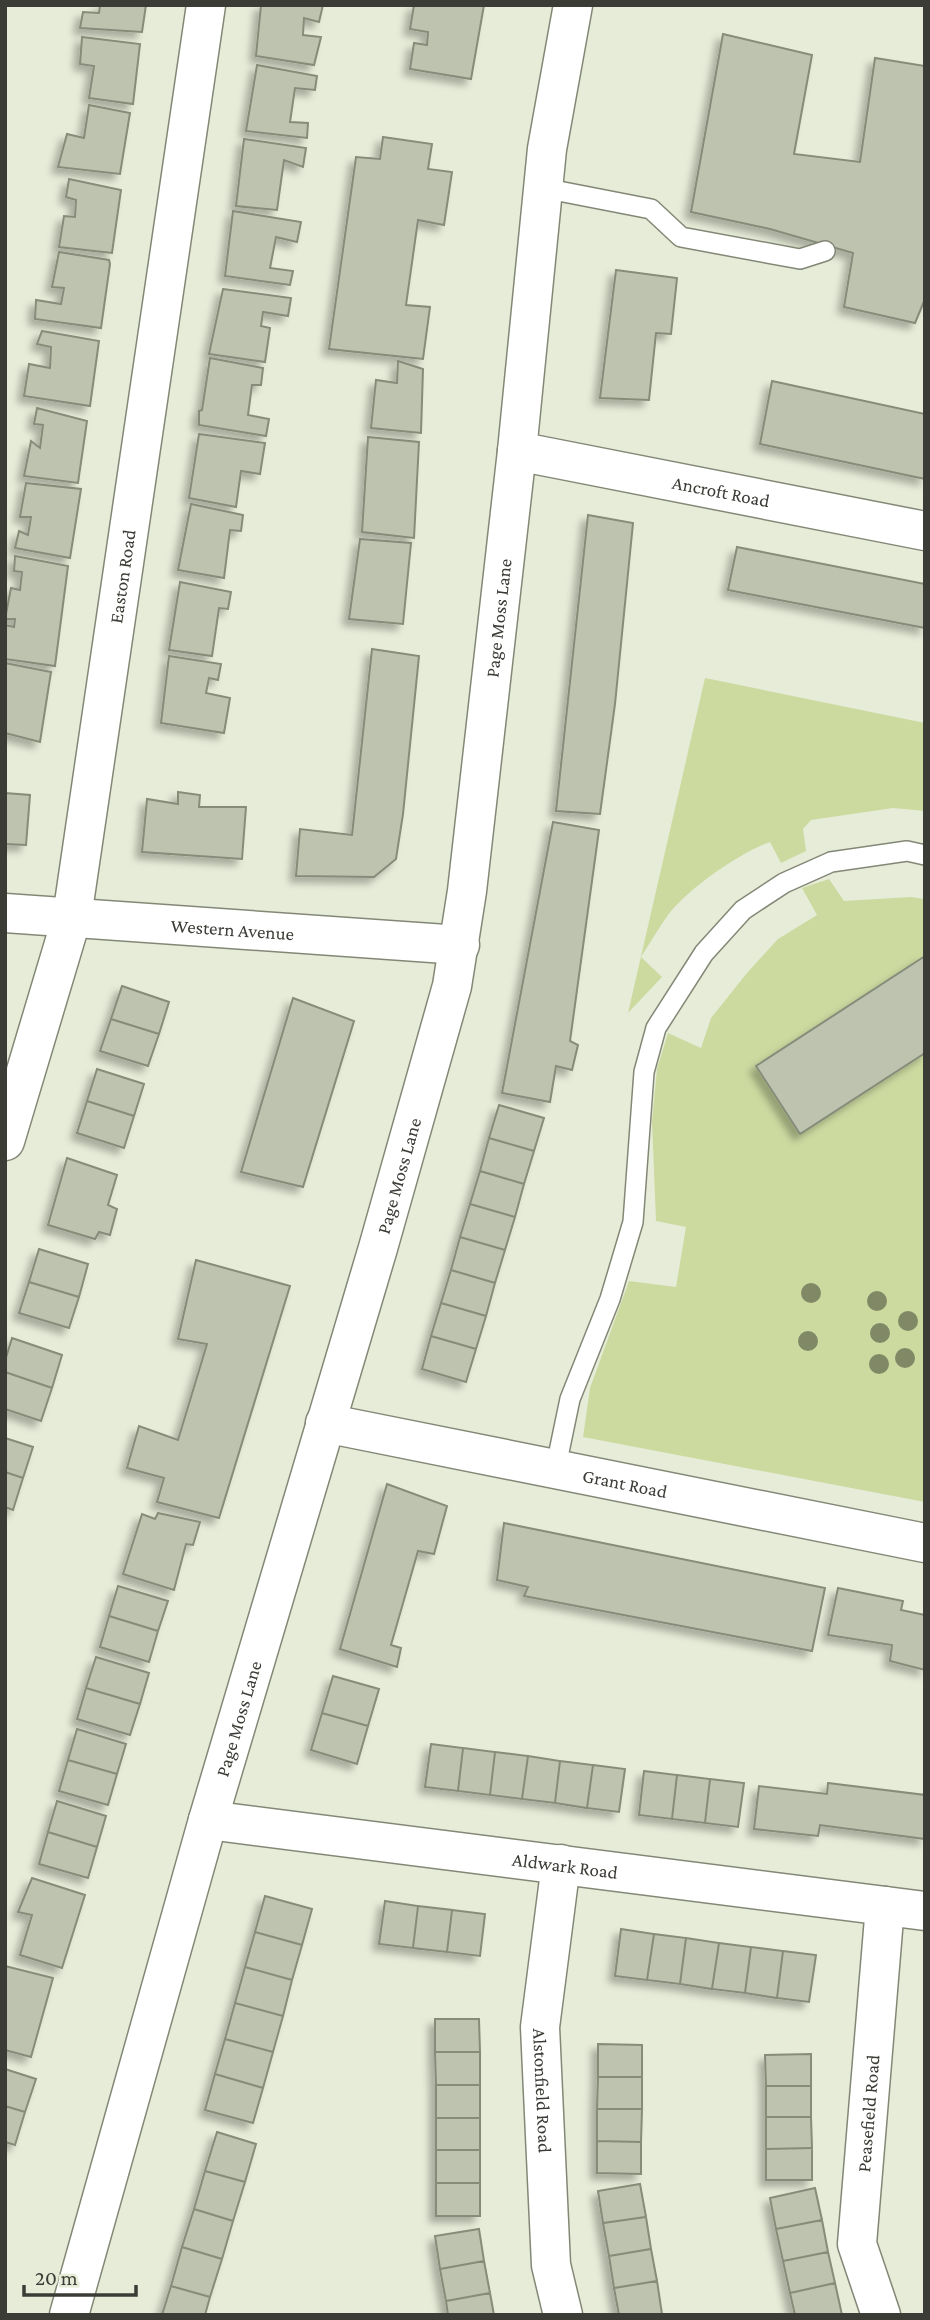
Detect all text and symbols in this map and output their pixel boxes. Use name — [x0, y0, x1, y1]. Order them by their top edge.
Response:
street label: Ancroft Road — [671, 472, 771, 511]
street label: Easton Road — [105, 528, 140, 625]
street label: Page Moss Lane — [481, 557, 516, 679]
street label: Western Avenue — [170, 915, 295, 944]
street label: Page Moss Lane — [373, 1115, 425, 1236]
street label: Grant Road — [581, 1465, 669, 1502]
street label: Page Moss Lane — [212, 1658, 266, 1779]
street label: Aldwark Road — [511, 1849, 619, 1883]
street label: Alstonfield Road — [529, 2028, 556, 2153]
street label: Peasefield Road — [853, 2054, 884, 2173]
scale bar — [24, 2254, 136, 2298]
text: 20 m — [35, 2266, 78, 2290]

